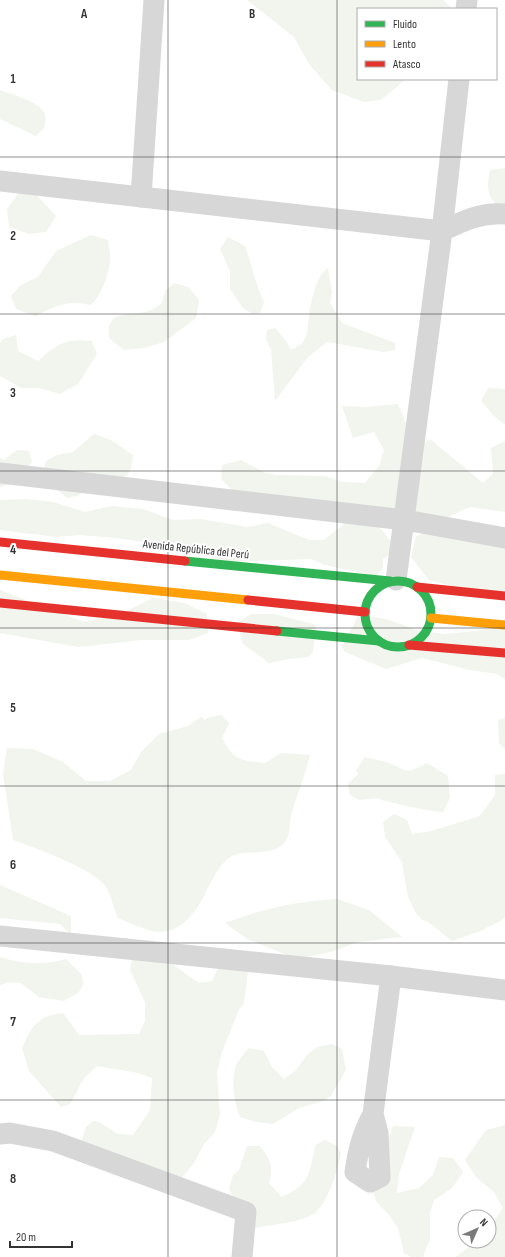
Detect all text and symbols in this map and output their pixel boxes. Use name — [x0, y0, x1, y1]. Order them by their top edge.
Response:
text: A — [80, 6, 88, 22]
text: B — [249, 6, 255, 22]
legend — [357, 8, 497, 80]
text: Fluido — [393, 17, 417, 32]
text: Lento — [393, 37, 416, 52]
text: Atasco — [392, 57, 420, 72]
text: 1 — [10, 71, 16, 87]
text: 2 — [10, 228, 16, 244]
text: 3 — [10, 385, 16, 401]
street label: Avenida República del Perú — [141, 536, 250, 563]
text: 4 — [10, 542, 16, 558]
text: 5 — [10, 700, 16, 716]
text: 6 — [10, 857, 16, 873]
text: 7 — [10, 1014, 16, 1030]
text: 8 — [10, 1171, 16, 1187]
north arrow — [457, 1209, 497, 1249]
text: N — [477, 1216, 490, 1229]
scale bar — [10, 1223, 72, 1249]
text: 20 m — [16, 1230, 36, 1245]

